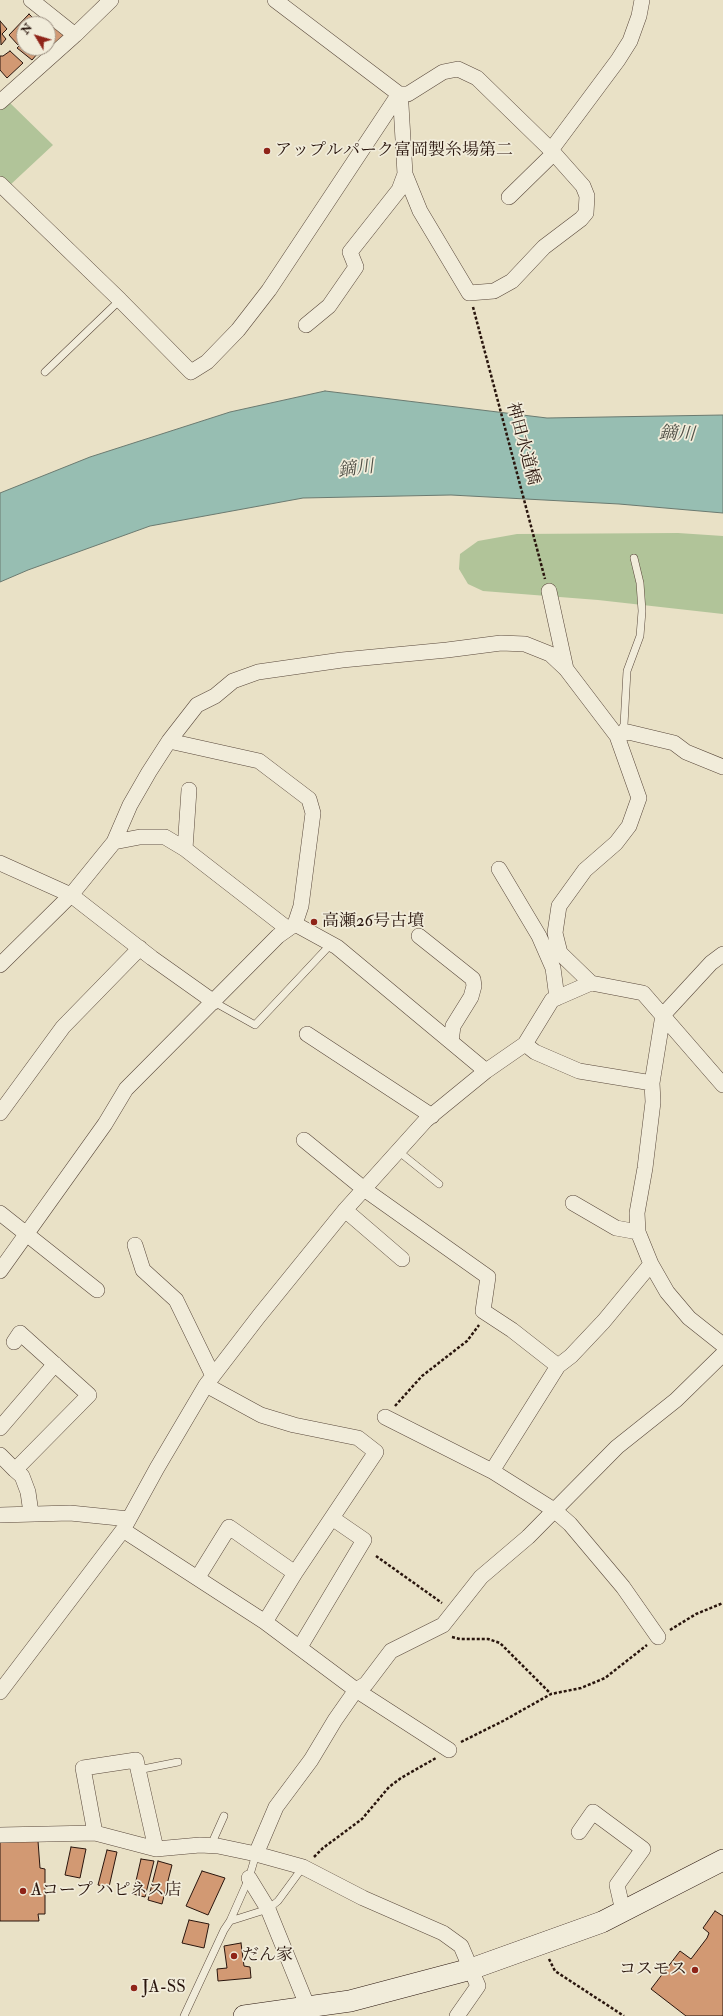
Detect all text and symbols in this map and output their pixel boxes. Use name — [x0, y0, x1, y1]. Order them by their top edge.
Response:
north arrow — [16, 16, 56, 56]
text: N — [19, 21, 35, 37]
place label: アップルパーク富岡製糸場第二 — [275, 141, 513, 161]
marker: アップルパーク富岡製糸場第二 — [262, 146, 272, 156]
street label: 神田水道橋 — [501, 400, 543, 488]
water label: 鏑川 — [658, 423, 696, 447]
water label: 鏑川 — [337, 457, 375, 483]
place label: 高瀬26号古墳 — [322, 912, 424, 932]
marker: 高瀬26号古墳 — [309, 917, 319, 927]
place label: Aコープ ハピネス店 — [31, 1881, 181, 1901]
marker: Aコープ ハピネス店 — [18, 1886, 28, 1896]
place label: だん家 — [242, 1946, 293, 1966]
marker: だん家 — [229, 1951, 239, 1961]
place label: コスモス — [619, 1960, 687, 1980]
marker: コスモス — [690, 1965, 700, 1975]
place label: JA-SS — [142, 1978, 186, 1998]
marker: JA-SS — [129, 1983, 139, 1993]

